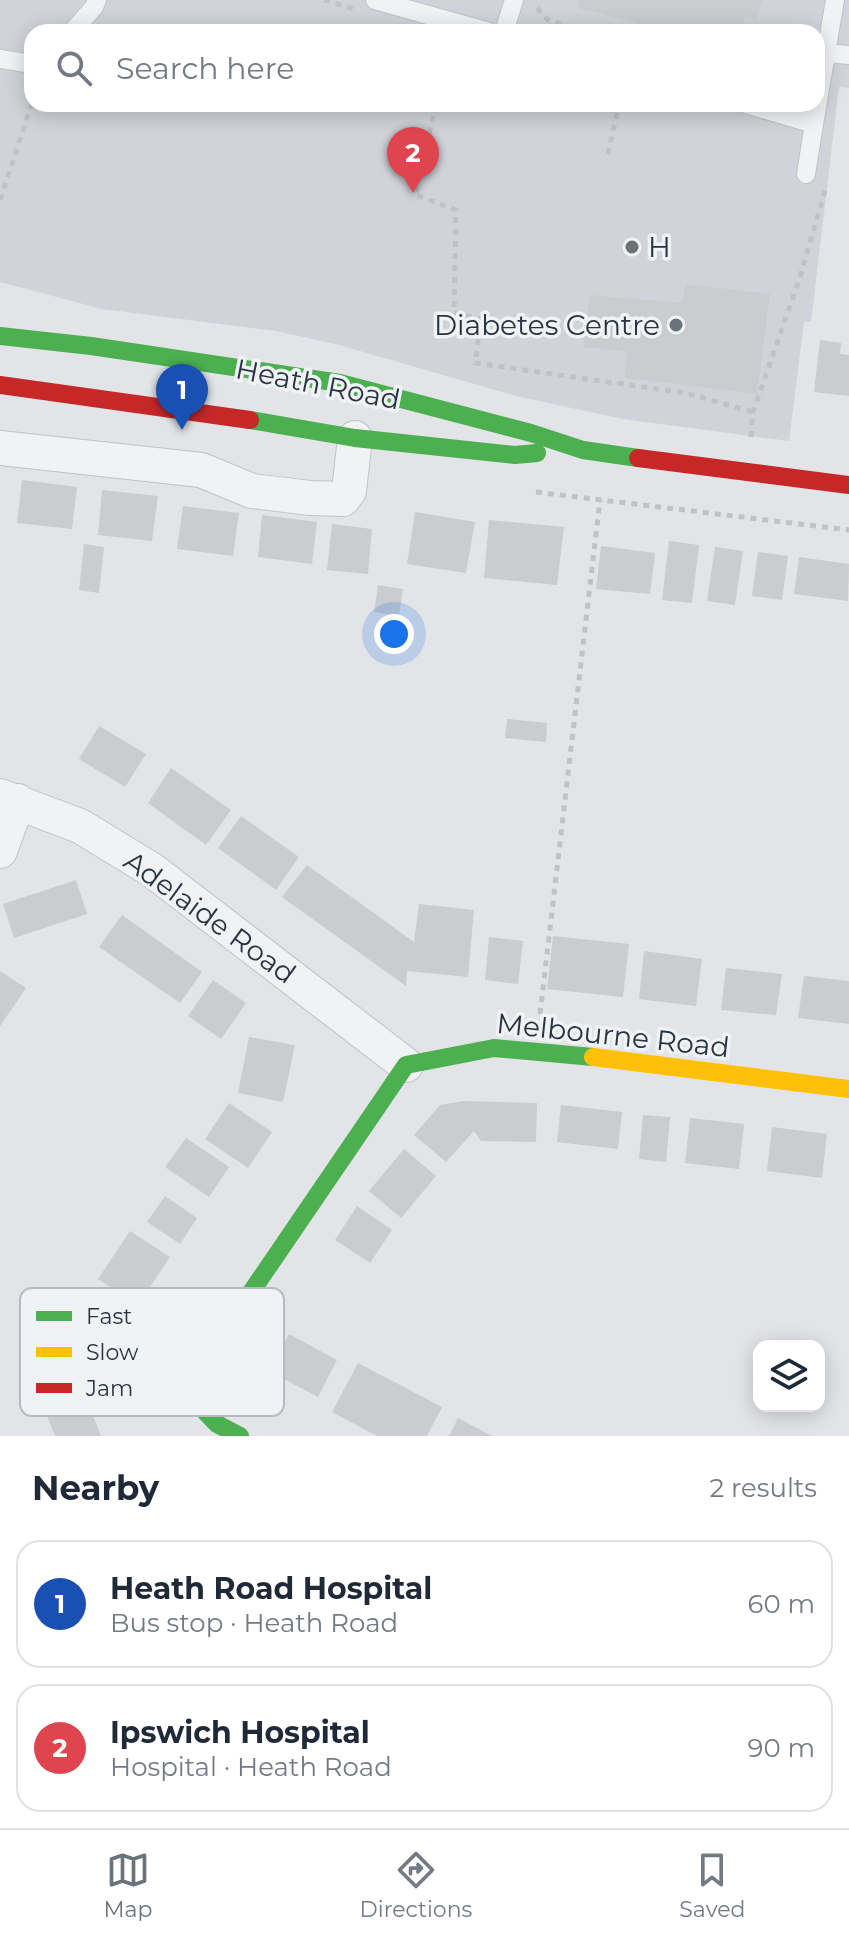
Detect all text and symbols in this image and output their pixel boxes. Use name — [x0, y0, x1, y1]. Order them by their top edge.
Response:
search box — [24, 24, 825, 112]
icon: search — [52, 46, 96, 90]
text: Search here — [116, 50, 294, 87]
pin: 2 — [387, 127, 439, 193]
place label: H — [648, 230, 671, 264]
marker: H — [623, 238, 641, 256]
place label: Diabetes Centre — [434, 308, 660, 342]
marker: Diabetes Centre — [667, 316, 685, 334]
street label: Heath Road — [233, 351, 403, 417]
pin: 1 — [156, 364, 208, 430]
your location — [374, 614, 414, 654]
street label: Adelaide Road — [118, 843, 302, 991]
street label: Melbourne Road — [495, 1006, 731, 1064]
legend — [20, 1288, 284, 1416]
text: Fast — [86, 1303, 132, 1330]
text: Slow — [86, 1339, 139, 1366]
map controls — [753, 1340, 825, 1412]
button: layers — [753, 1340, 825, 1412]
text: Jam — [85, 1375, 133, 1402]
text: Nearby — [32, 1467, 159, 1509]
text: 2 results — [709, 1472, 817, 1504]
text: Heath Road Hospital — [110, 1570, 432, 1607]
text: 1 — [55, 1588, 65, 1620]
text: 60 m — [748, 1588, 815, 1620]
text: Bus stop · Heath Road — [110, 1607, 398, 1639]
text: Ipswich Hospital — [110, 1714, 370, 1751]
text: 2 — [52, 1732, 68, 1764]
text: 90 m — [748, 1732, 815, 1764]
text: Hospital · Heath Road — [110, 1751, 392, 1783]
tab: Map — [104, 1848, 152, 1923]
tab: Directions — [360, 1848, 472, 1923]
tab: Saved — [679, 1848, 745, 1923]

